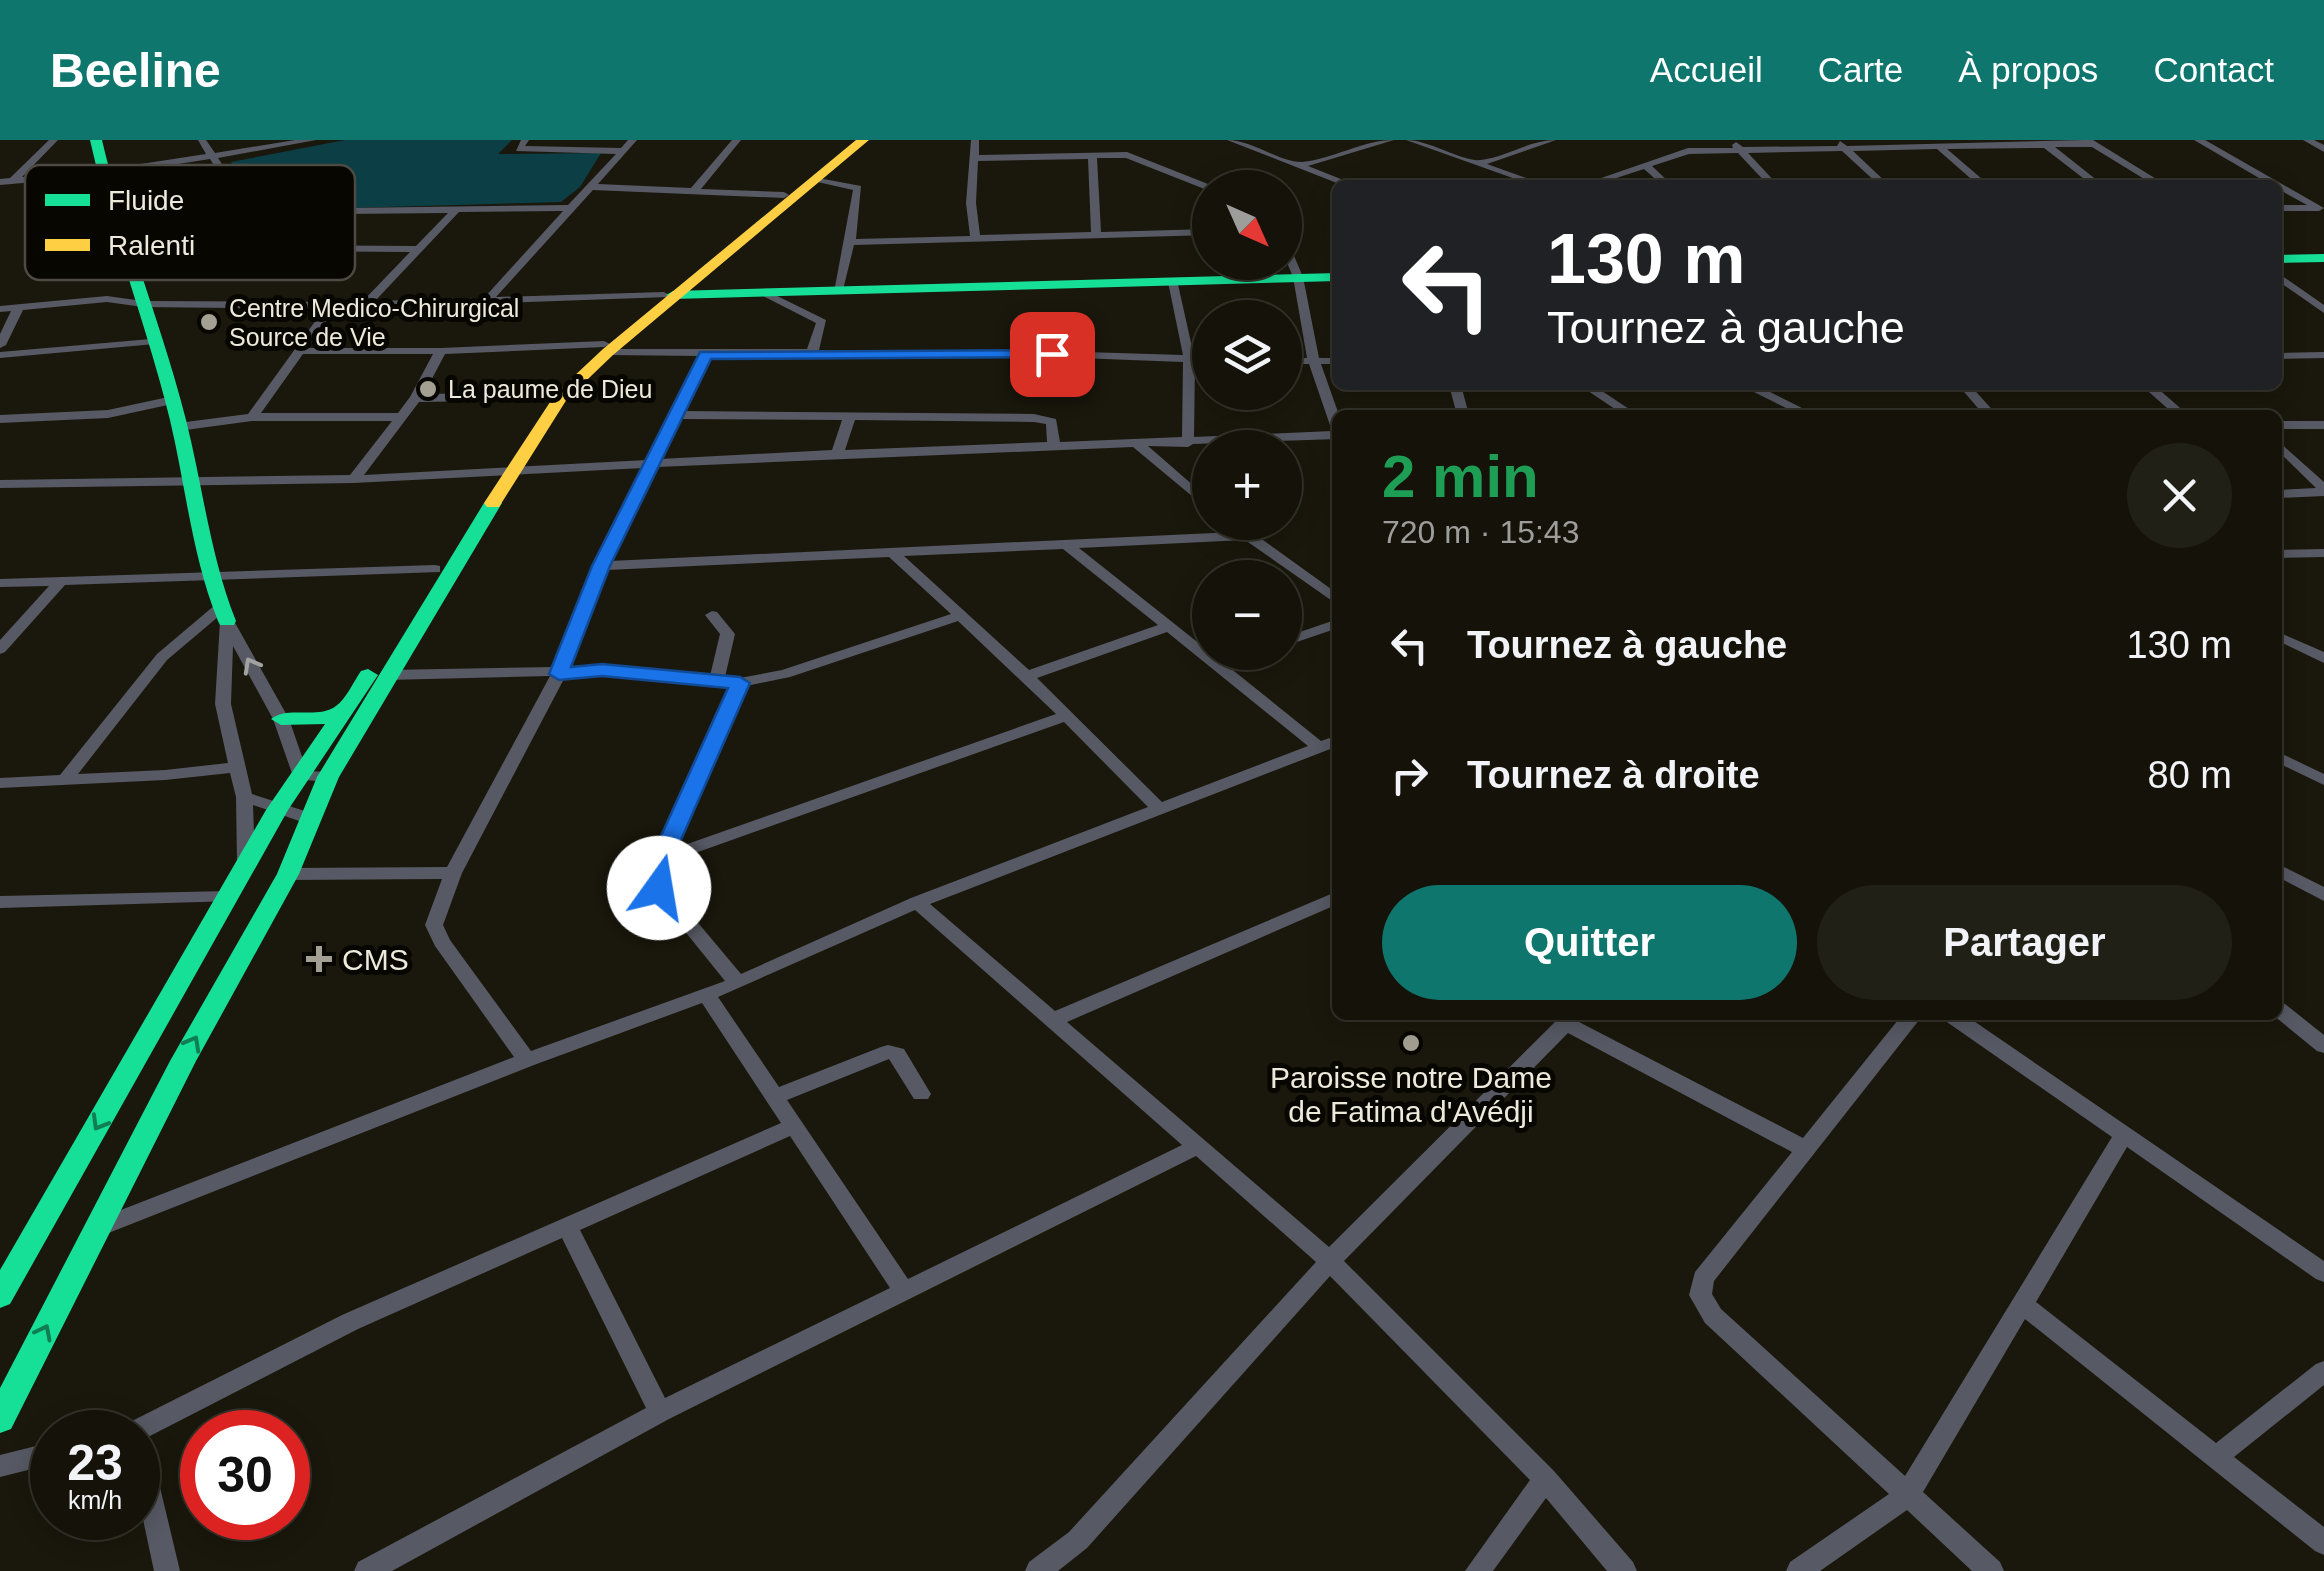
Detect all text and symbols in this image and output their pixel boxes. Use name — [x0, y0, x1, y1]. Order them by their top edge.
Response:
text: Beeline — [50, 44, 221, 97]
text: Accueil — [1650, 50, 1763, 89]
text: Carte — [1818, 50, 1903, 89]
text: À propos — [1958, 50, 2098, 89]
text: Contact — [2153, 50, 2274, 89]
legend — [25, 165, 355, 280]
north arrow — [1192, 170, 1302, 280]
map controls — [1192, 170, 1302, 670]
text: Fluide — [108, 185, 184, 216]
icon: left — [1382, 220, 1512, 350]
text: 130 m — [1547, 220, 1745, 298]
text: Ralenti — [108, 230, 195, 261]
place label: Centre Medico-Chirurgical Source de Vie — [229, 294, 519, 351]
button: layers — [1192, 300, 1302, 410]
text: Tournez à gauche — [1547, 302, 1905, 353]
marker: Centre Medico-Chirurgical Source de Vie — [198, 311, 220, 333]
pin — [1010, 312, 1095, 397]
icon: arrive — [1025, 327, 1080, 382]
place label: La paume de Dieu — [448, 375, 652, 403]
marker: La paume de Dieu — [417, 378, 439, 400]
button: + — [1192, 430, 1302, 540]
text: 2 min — [1382, 443, 1539, 510]
button: close — [2127, 443, 2232, 548]
text: 720 m · 15:43 — [1382, 514, 1579, 550]
button: − — [1192, 560, 1302, 670]
icon: left — [1382, 618, 1437, 673]
text: Tournez à gauche — [1467, 624, 1787, 666]
text: 130 m — [2126, 624, 2232, 666]
one-way arrow — [244, 658, 264, 676]
icon: right — [1382, 748, 1437, 803]
text: Tournez à droite — [1467, 754, 1760, 796]
text: 80 m — [2148, 754, 2232, 796]
position arrow — [607, 836, 711, 940]
button: Quitter — [1382, 885, 1797, 1000]
button: Partager — [1817, 885, 2232, 1000]
place label: CMS — [342, 943, 409, 976]
marker: CMS — [306, 946, 332, 972]
marker: Paroisse notre Dame de Fatima d'Avédji — [1400, 1032, 1422, 1054]
one-way arrow — [181, 1036, 200, 1054]
place label: Paroisse notre Dame de Fatima d'Avédji — [1270, 1061, 1552, 1128]
one-way arrow — [92, 1112, 111, 1130]
one-way arrow — [32, 1324, 51, 1342]
speed limit sign: 30 — [180, 1410, 310, 1540]
text: 23 — [67, 1435, 123, 1491]
text: km/h — [68, 1486, 122, 1514]

